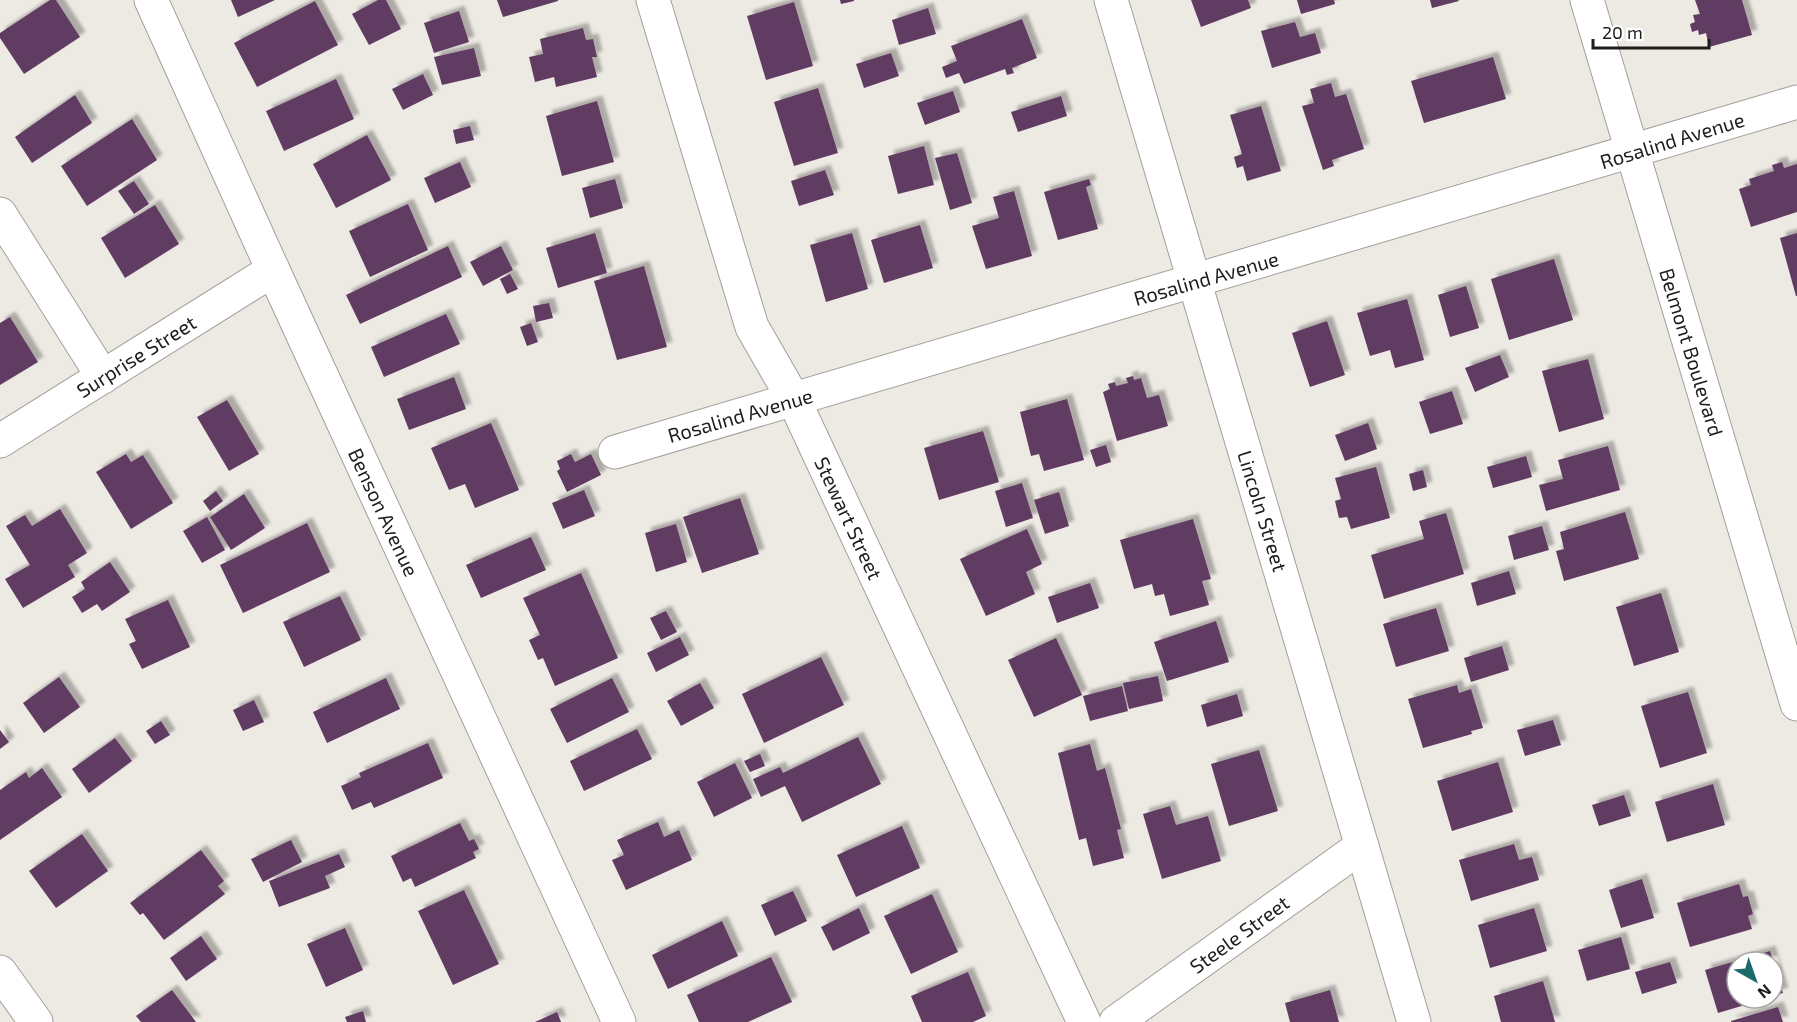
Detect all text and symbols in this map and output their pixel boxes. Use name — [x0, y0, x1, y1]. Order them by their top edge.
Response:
scale bar — [1593, 12, 1708, 50]
text: 20 m — [1602, 21, 1643, 43]
street label: Rosalind Avenue — [1597, 107, 1747, 173]
street label: Rosalind Avenue — [1131, 246, 1281, 310]
street label: Belmont Boulevard — [1655, 265, 1729, 439]
street label: Surprise Street — [72, 310, 200, 402]
street label: Rosalind Avenue — [665, 383, 815, 447]
street label: Benson Avenue — [344, 444, 424, 580]
street label: Lincoln Street — [1233, 448, 1293, 575]
street label: Stewart Street — [810, 453, 888, 583]
street label: Steele Street — [1185, 890, 1294, 978]
north arrow — [1725, 950, 1785, 1010]
text: N — [1754, 981, 1775, 1003]

